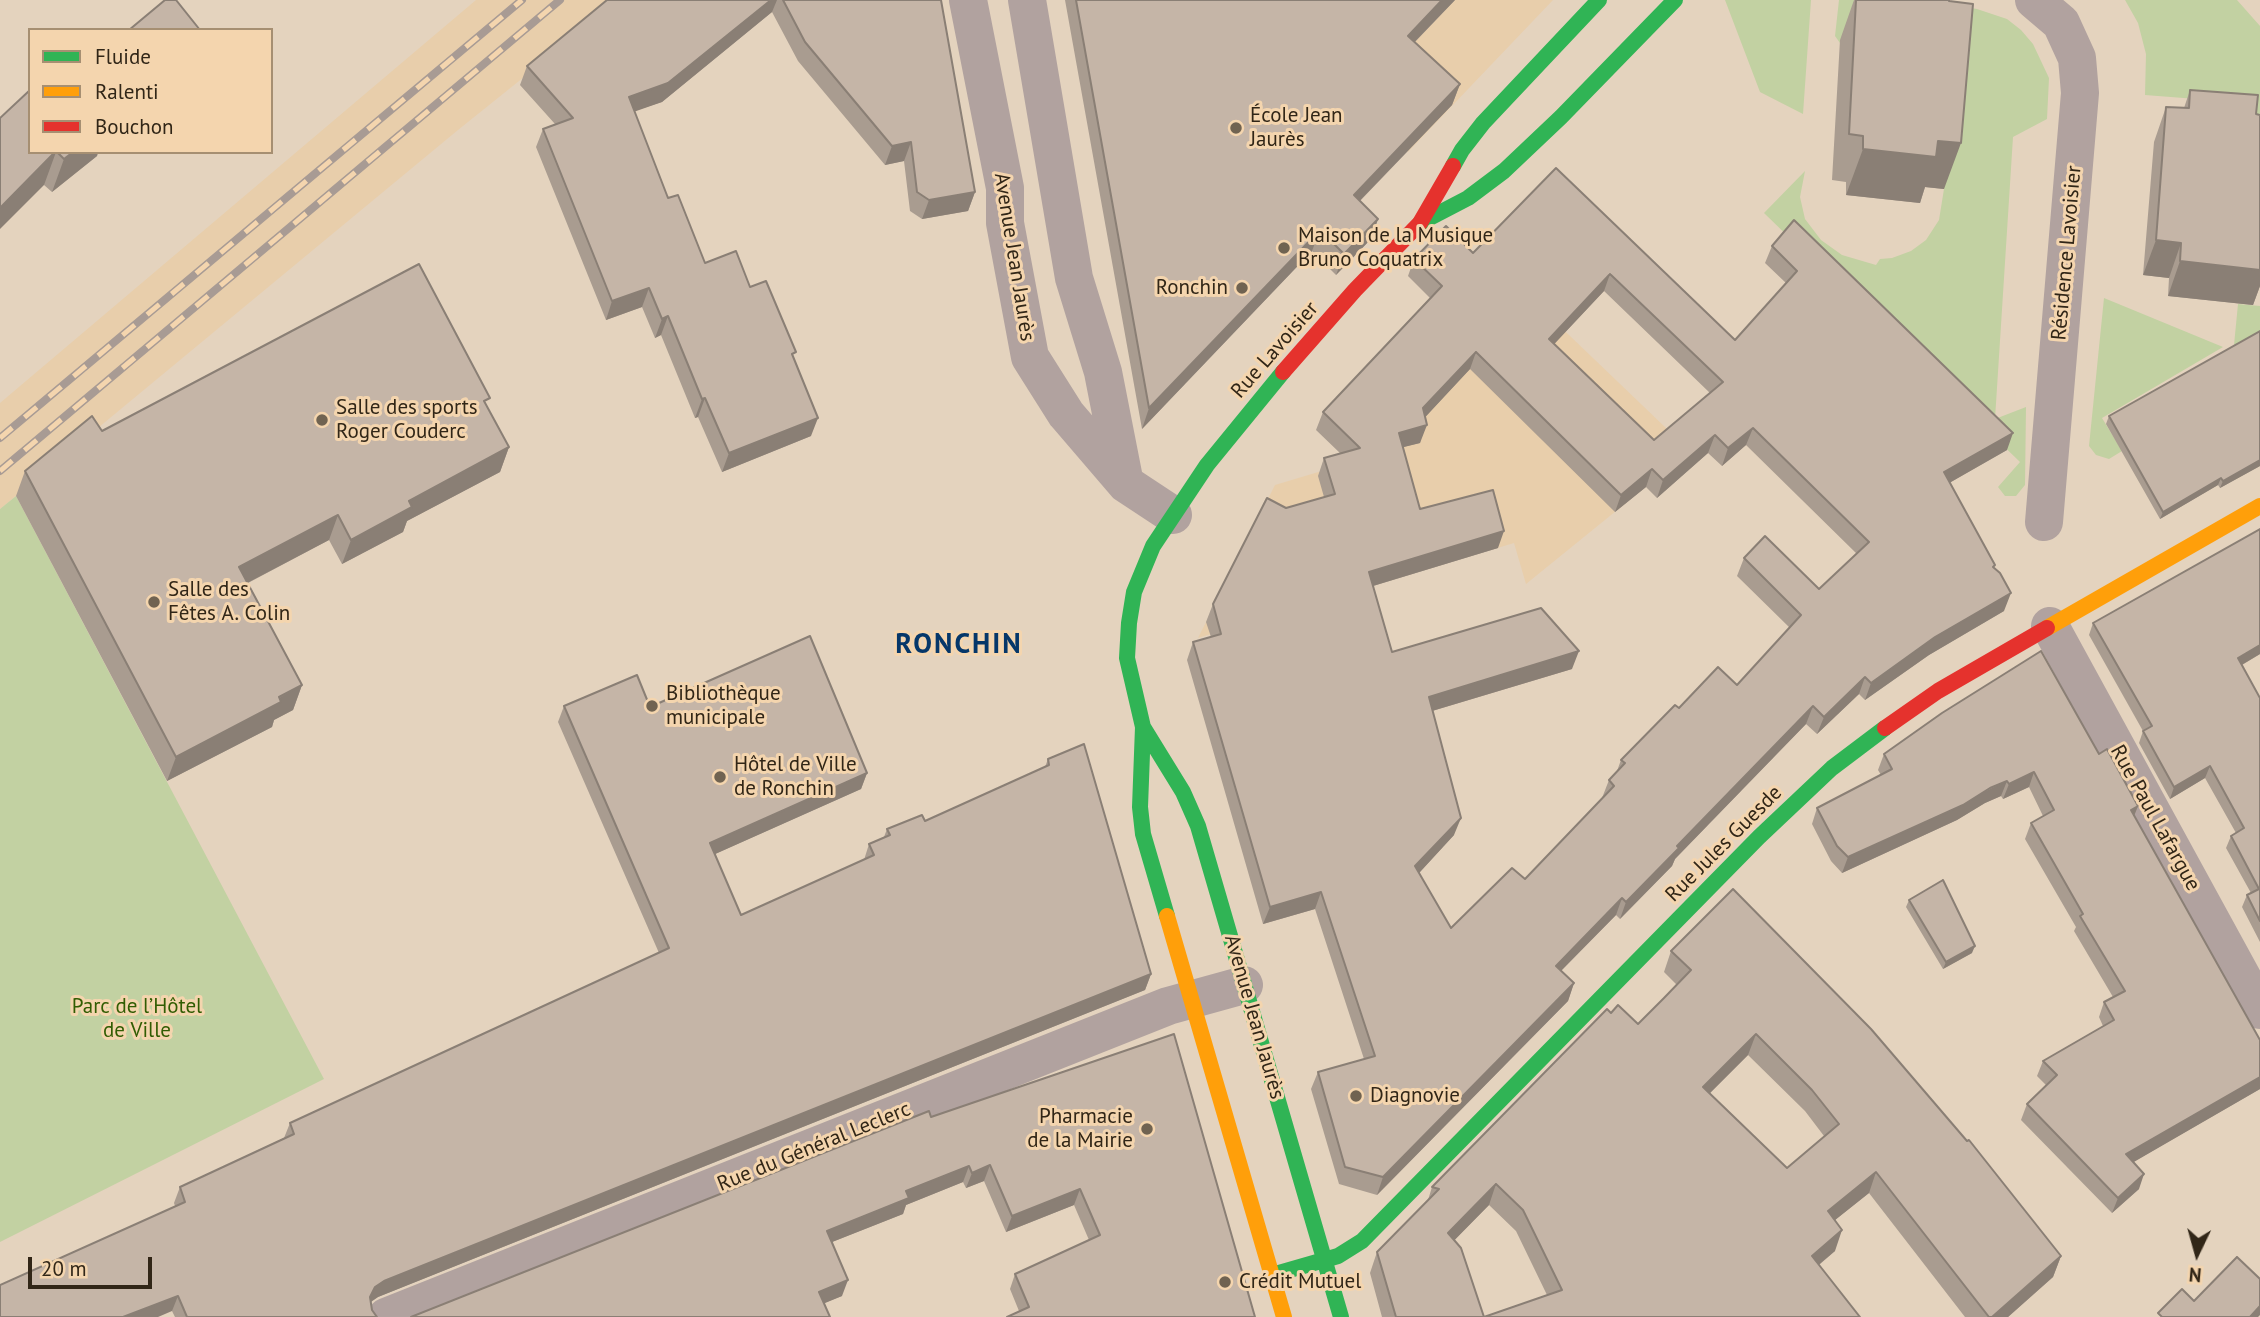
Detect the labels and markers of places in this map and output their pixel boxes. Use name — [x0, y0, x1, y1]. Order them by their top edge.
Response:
place label: École Jean Jaurès — [1250, 103, 1343, 153]
marker: École Jean Jaurès — [1228, 120, 1244, 136]
place label: Maison de la Musique Bruno Coquatrix — [1298, 223, 1493, 273]
marker: Maison de la Musique Bruno Coquatrix — [1276, 240, 1292, 256]
place label: Ronchin — [1156, 275, 1228, 301]
marker: Ronchin — [1234, 280, 1250, 296]
place label: Salle des sports Roger Couderc — [336, 395, 478, 445]
marker: Salle des sports Roger Couderc — [314, 412, 330, 428]
place label: Salle des Fêtes A. Colin — [168, 577, 290, 627]
marker: Salle des Fêtes A. Colin — [146, 594, 162, 610]
place label: Bibliothèque municipale — [666, 681, 781, 731]
marker: Bibliothèque municipale — [644, 698, 660, 714]
place label: Hôtel de Ville de Ronchin — [734, 752, 857, 802]
marker: Hôtel de Ville de Ronchin — [712, 769, 728, 785]
place label: Diagnovie — [1370, 1083, 1460, 1109]
marker: Diagnovie — [1348, 1088, 1364, 1104]
place label: Pharmacie de la Mairie — [1027, 1104, 1133, 1154]
marker: Pharmacie de la Mairie — [1139, 1121, 1155, 1137]
place label: Crédit Mutuel — [1239, 1269, 1361, 1295]
marker: Crédit Mutuel — [1217, 1274, 1233, 1290]

